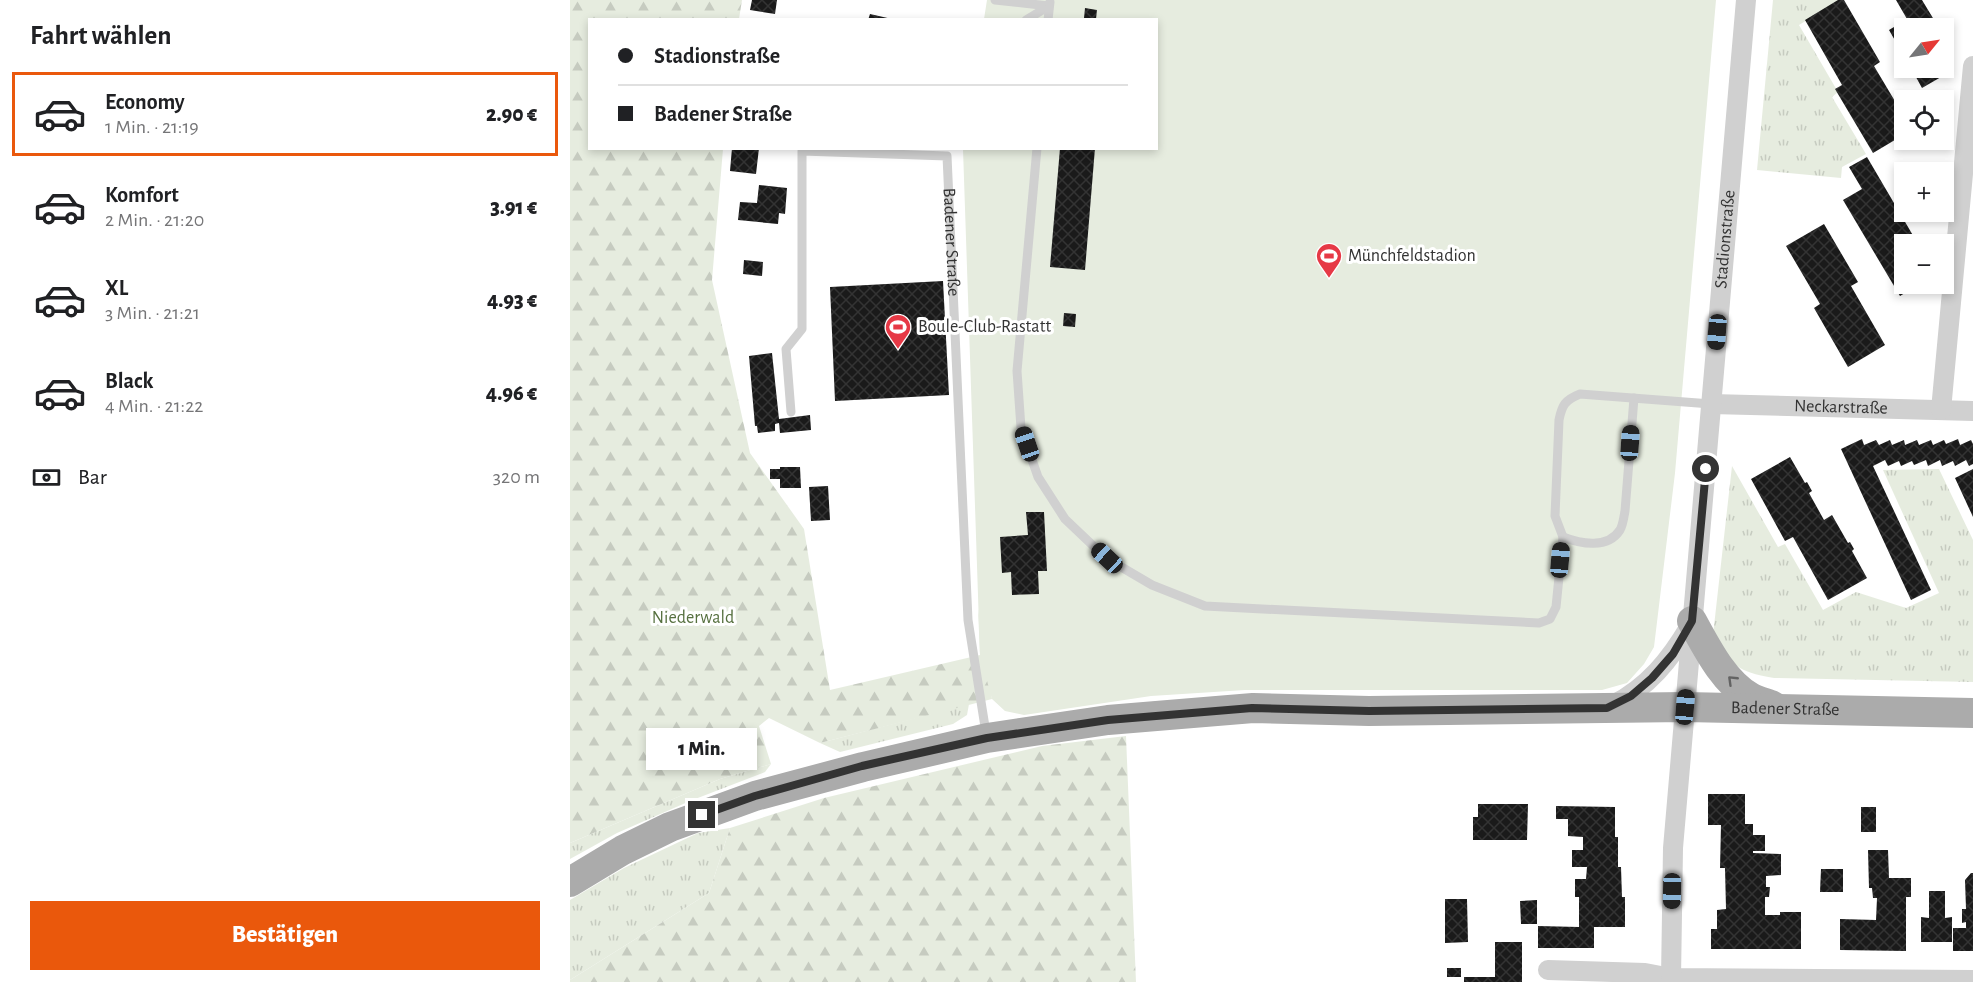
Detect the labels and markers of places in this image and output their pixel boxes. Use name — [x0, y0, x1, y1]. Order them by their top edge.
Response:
sports icon: Münchfeldstadion — [1314, 241, 1344, 279]
place label: Münchfeldstadion — [1348, 247, 1476, 265]
sports icon: Boule-Club-Rastatt — [883, 312, 913, 350]
place label: Boule-Club-Rastatt — [918, 318, 1051, 336]

